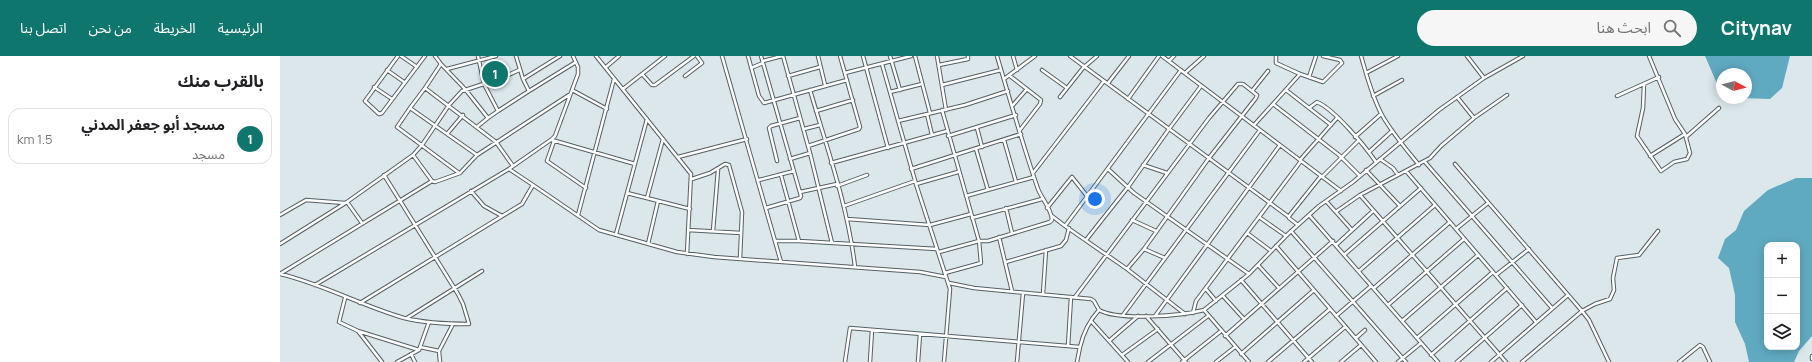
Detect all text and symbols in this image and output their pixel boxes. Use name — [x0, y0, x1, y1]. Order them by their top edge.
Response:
search box — [1417, 10, 1697, 46]
text: Citynav — [1721, 15, 1792, 41]
text: ابحث هنا — [1596, 17, 1651, 38]
icon: search — [1661, 17, 1683, 39]
text: اتصل بنا — [20, 18, 66, 37]
text: من نحن — [88, 18, 132, 37]
text: الخريطة — [154, 18, 196, 37]
text: الرئيسية — [218, 18, 263, 37]
pin: 1 — [482, 59, 508, 89]
north arrow — [1716, 68, 1752, 104]
text: بالقرب منك — [178, 69, 264, 92]
text: مسجد أبو جعفر المدني — [81, 114, 225, 135]
text: 1.5 km — [17, 130, 52, 148]
text: 1 — [247, 130, 253, 148]
text: مسجد — [192, 145, 225, 163]
your location — [1085, 189, 1105, 209]
map controls — [1764, 242, 1800, 350]
button: + — [1764, 242, 1800, 278]
button: − — [1764, 278, 1800, 314]
button: layers — [1764, 314, 1800, 350]

